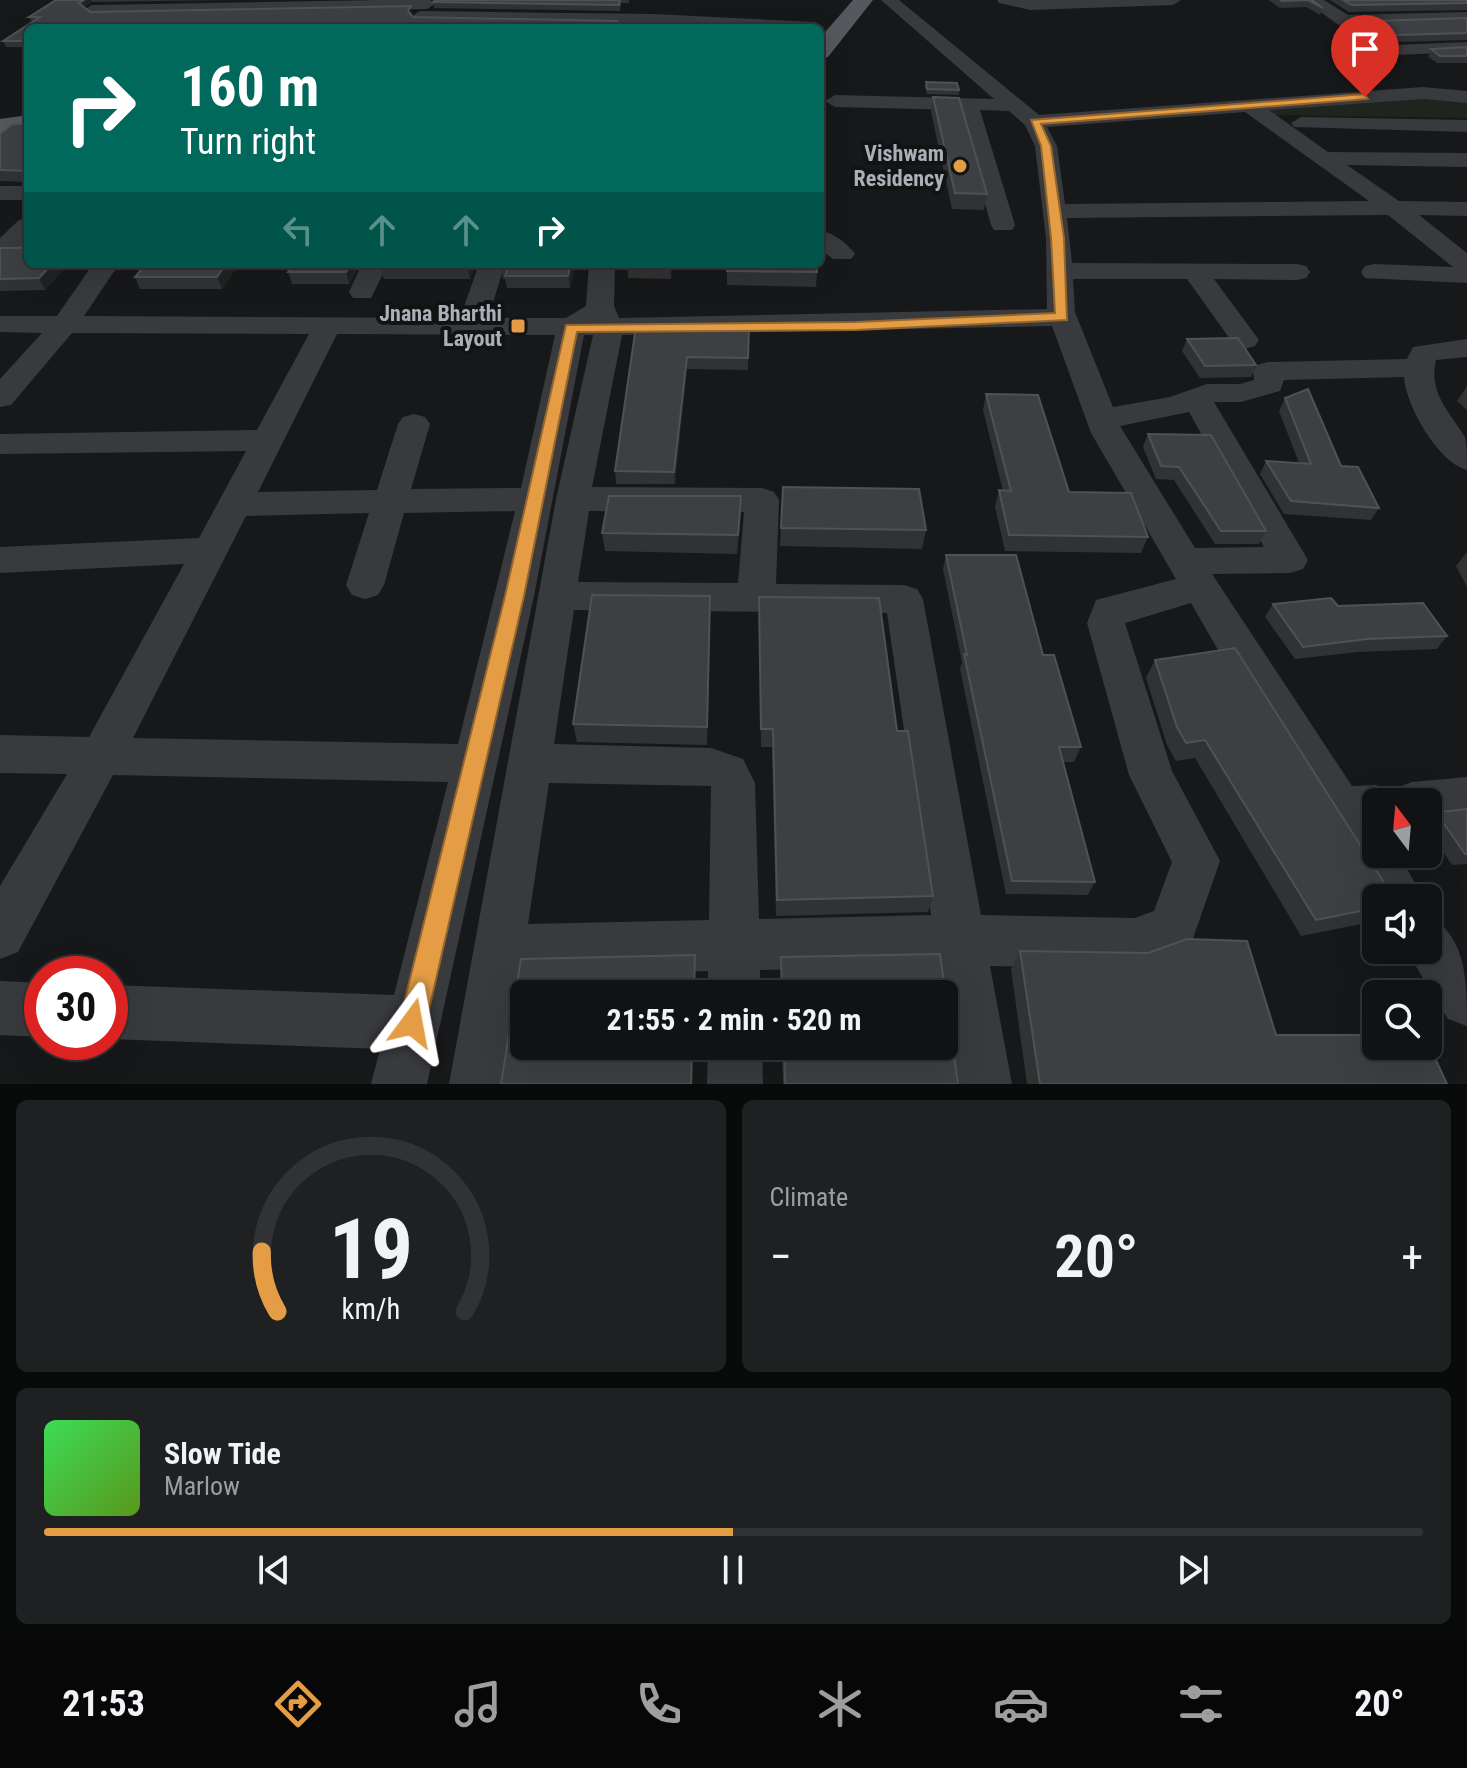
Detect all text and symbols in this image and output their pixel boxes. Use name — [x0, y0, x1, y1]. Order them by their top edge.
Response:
pin — [1331, 15, 1399, 97]
icon: arrive — [1343, 27, 1387, 71]
text: 160 m — [180, 54, 319, 120]
icon: right — [48, 56, 152, 160]
text: Turn right — [180, 121, 316, 163]
place label: Vishwam Residency — [854, 141, 944, 191]
marker: Vishwam Residency — [951, 157, 969, 175]
icon: left — [276, 208, 320, 252]
icon: ahead — [360, 208, 404, 252]
icon: ahead — [444, 208, 488, 252]
icon: right — [528, 208, 572, 252]
place label: Jnana Bharthi Layout — [379, 301, 502, 351]
marker: Jnana Bharthi Layout — [509, 317, 527, 335]
north arrow — [1362, 788, 1442, 868]
map controls — [1362, 788, 1442, 1060]
button: sound — [1362, 884, 1442, 964]
speed limit sign: 30 — [24, 956, 128, 1060]
button: search — [1362, 980, 1442, 1060]
position arrow — [370, 981, 454, 1065]
text: 21:55 · 2 min · 520 m — [607, 1002, 861, 1037]
text: Climate — [770, 1182, 848, 1212]
text: 19 — [329, 1201, 413, 1298]
text: 20° — [1054, 1221, 1138, 1292]
text: − — [770, 1231, 792, 1283]
text: + — [1401, 1231, 1423, 1283]
text: km/h — [341, 1292, 400, 1326]
text: Slow Tide — [164, 1436, 281, 1471]
text: Marlow — [164, 1471, 240, 1501]
icon: previous — [252, 1548, 296, 1592]
icon: pause — [711, 1548, 755, 1592]
icon: next — [1171, 1548, 1215, 1592]
icon: directions — [270, 1676, 326, 1732]
icon: music — [450, 1676, 506, 1732]
icon: phone — [631, 1676, 687, 1732]
icon: climate — [812, 1676, 868, 1732]
icon: car — [993, 1676, 1049, 1732]
icon: filters — [1173, 1676, 1229, 1732]
text: 21:53 — [62, 1683, 145, 1725]
text: 20° — [1354, 1683, 1405, 1725]

